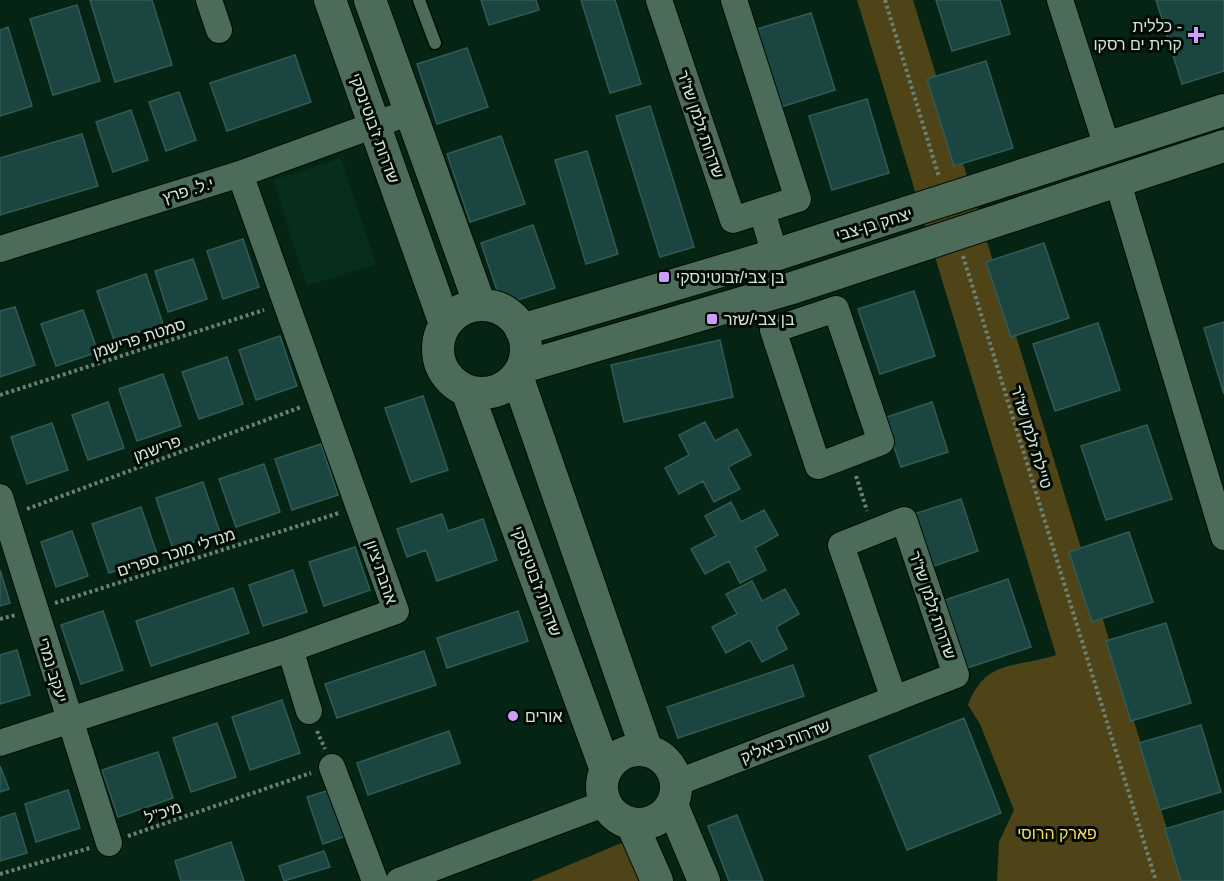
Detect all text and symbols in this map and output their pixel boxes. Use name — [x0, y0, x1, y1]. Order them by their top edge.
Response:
place label: כללית - קרית ים רסקו — [1093, 18, 1182, 53]
marker: כללית - קרית ים רסקו — [1187, 26, 1205, 44]
street label: שדרות זלמן שז"ר — [674, 68, 727, 180]
street label: שדרות ז'בוטינסקי — [347, 71, 402, 185]
street label: י.ל. פרץ — [161, 175, 216, 206]
street label: יצחק בן-צבי — [834, 205, 914, 244]
place label: בן צבי/זבוטינסקי — [676, 269, 785, 286]
marker: בן צבי/זבוטינסקי — [657, 270, 671, 284]
place label: בן צבי/שזר — [724, 311, 795, 328]
marker: בן צבי/שזר — [705, 312, 719, 326]
street label: סמטת פרישמן — [91, 315, 188, 361]
street label: טיילת זלמן שז"ר — [1008, 384, 1055, 491]
street label: פרישמן — [131, 432, 183, 465]
street label: שדרות ז'בוטינסקי — [509, 524, 564, 638]
street label: מנדלי מוכר ספרים — [115, 525, 237, 580]
street label: אהבת ציון — [363, 538, 400, 606]
street label: שדרות זלמן שז"ר — [906, 549, 959, 661]
street label: יעקב נמרי — [35, 636, 70, 705]
place label: אורים — [525, 708, 562, 725]
marker: אורים — [506, 709, 520, 723]
street label: שדרות ביאליק — [738, 717, 832, 766]
street label: מיכ"ל — [143, 798, 184, 827]
park label: פארק הרוסי — [1017, 825, 1097, 842]

